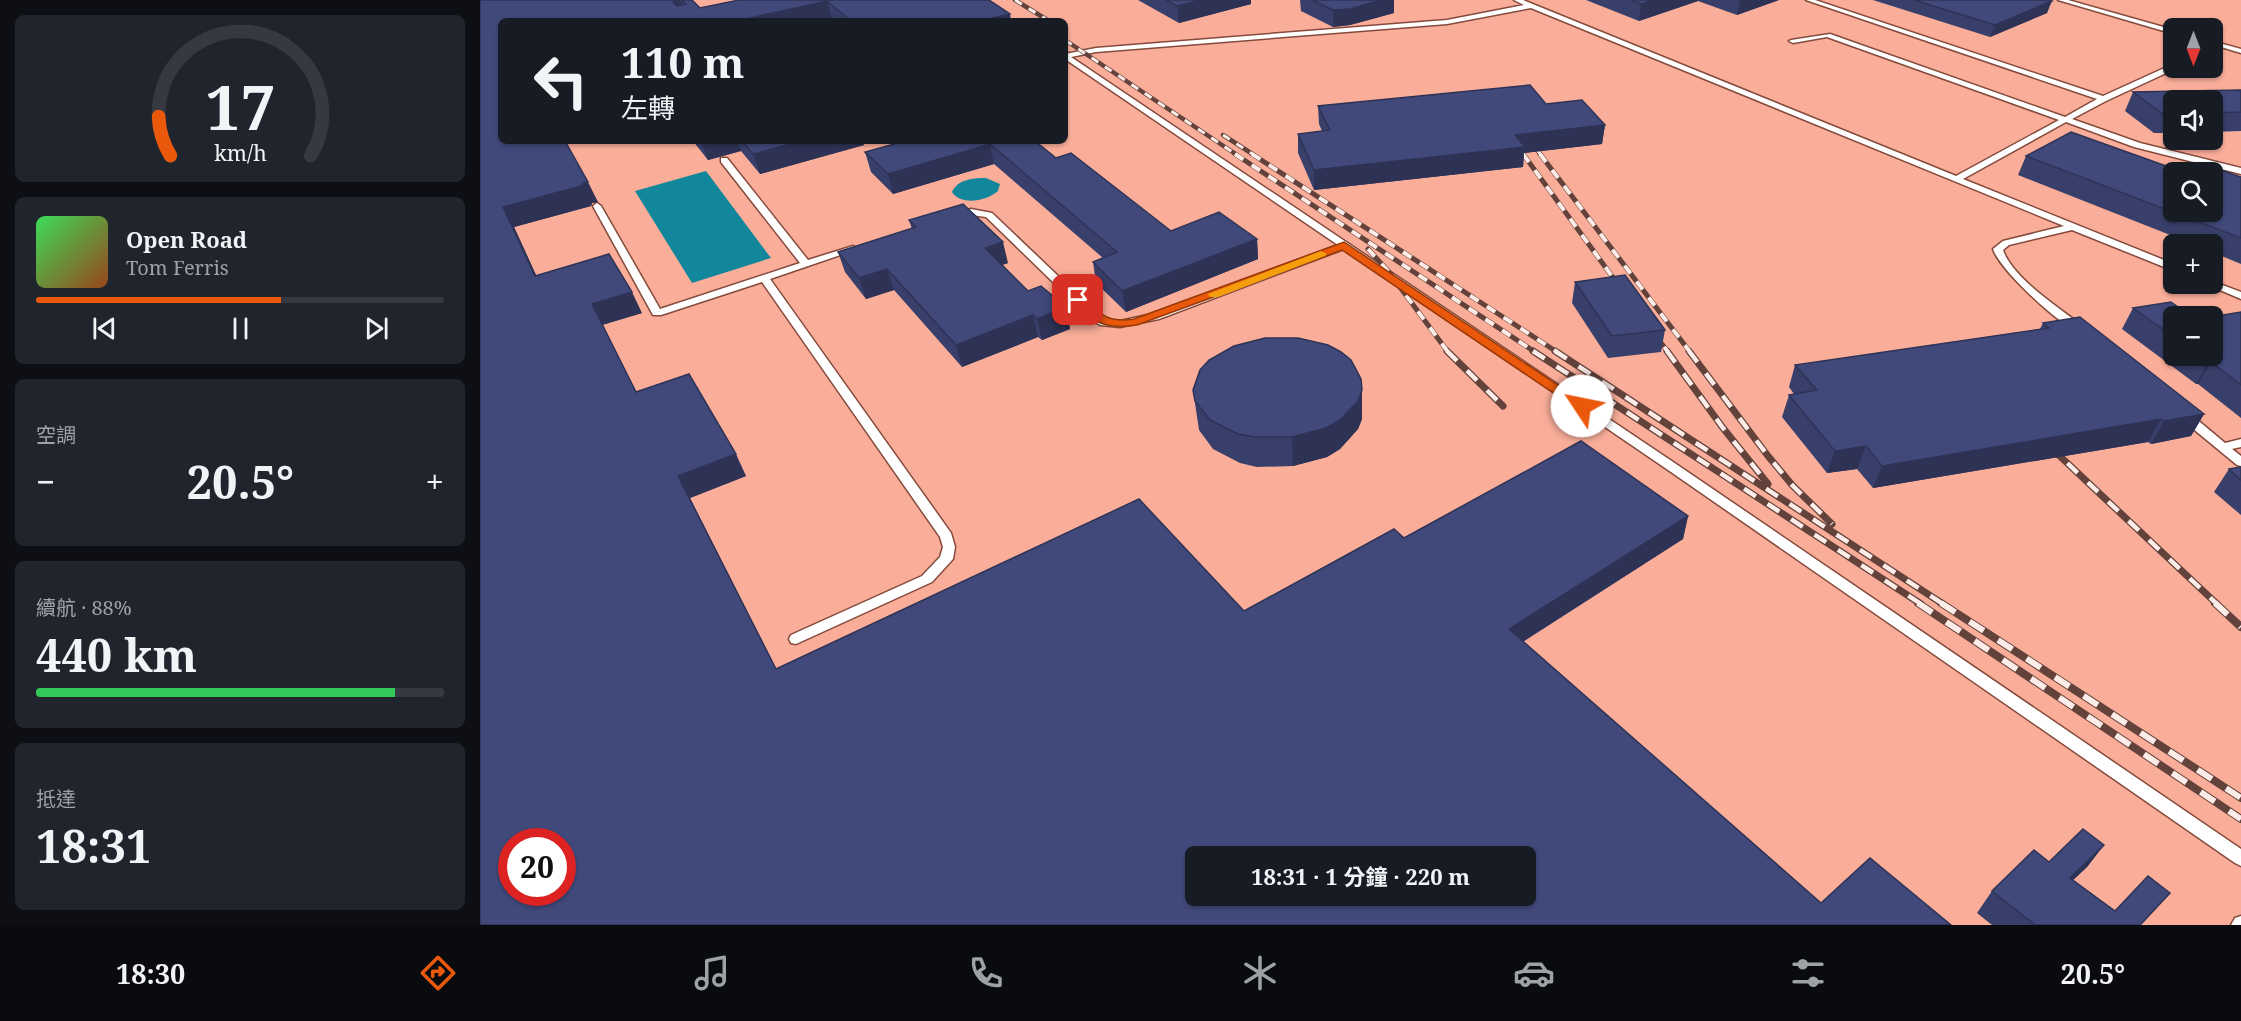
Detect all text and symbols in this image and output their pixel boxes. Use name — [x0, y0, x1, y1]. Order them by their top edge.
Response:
north arrow — [2163, 18, 2223, 78]
map controls — [2163, 18, 2223, 366]
text: 110 m — [621, 33, 745, 90]
icon: left — [522, 42, 600, 120]
text: 17 — [205, 63, 275, 148]
text: 左轉 — [621, 89, 675, 126]
button: sound — [2163, 90, 2223, 150]
text: km/h — [214, 138, 267, 167]
button: search — [2163, 162, 2223, 222]
text: Open Road — [126, 224, 247, 254]
button: + — [2163, 234, 2223, 294]
text: Tom Ferris — [126, 254, 229, 281]
pin — [1052, 274, 1103, 325]
icon: arrive — [1061, 283, 1094, 316]
button: − — [2163, 306, 2223, 366]
icon: previous — [88, 312, 121, 345]
icon: pause — [224, 312, 257, 345]
icon: next — [360, 312, 393, 345]
position arrow — [1550, 374, 1614, 438]
text: 空調 — [36, 421, 76, 448]
text: 20.5° — [187, 451, 294, 512]
text: − — [36, 459, 55, 504]
text: + — [426, 459, 444, 504]
text: 續航 · 88% — [36, 594, 132, 621]
text: 440 km — [36, 624, 197, 685]
text: 抵達 — [36, 785, 76, 812]
text: 18:31 — [36, 815, 151, 876]
speed limit sign: 20 — [498, 828, 576, 906]
text: 18:31 · 1 分鐘 · 220 m — [1251, 861, 1470, 891]
icon: directions — [417, 952, 459, 994]
icon: music — [691, 952, 733, 994]
icon: phone — [965, 952, 1007, 994]
icon: climate — [1239, 952, 1281, 994]
icon: car — [1513, 952, 1555, 994]
icon: filters — [1787, 952, 1829, 994]
text: 18:30 — [116, 955, 185, 992]
text: 20.5° — [2061, 955, 2125, 992]

